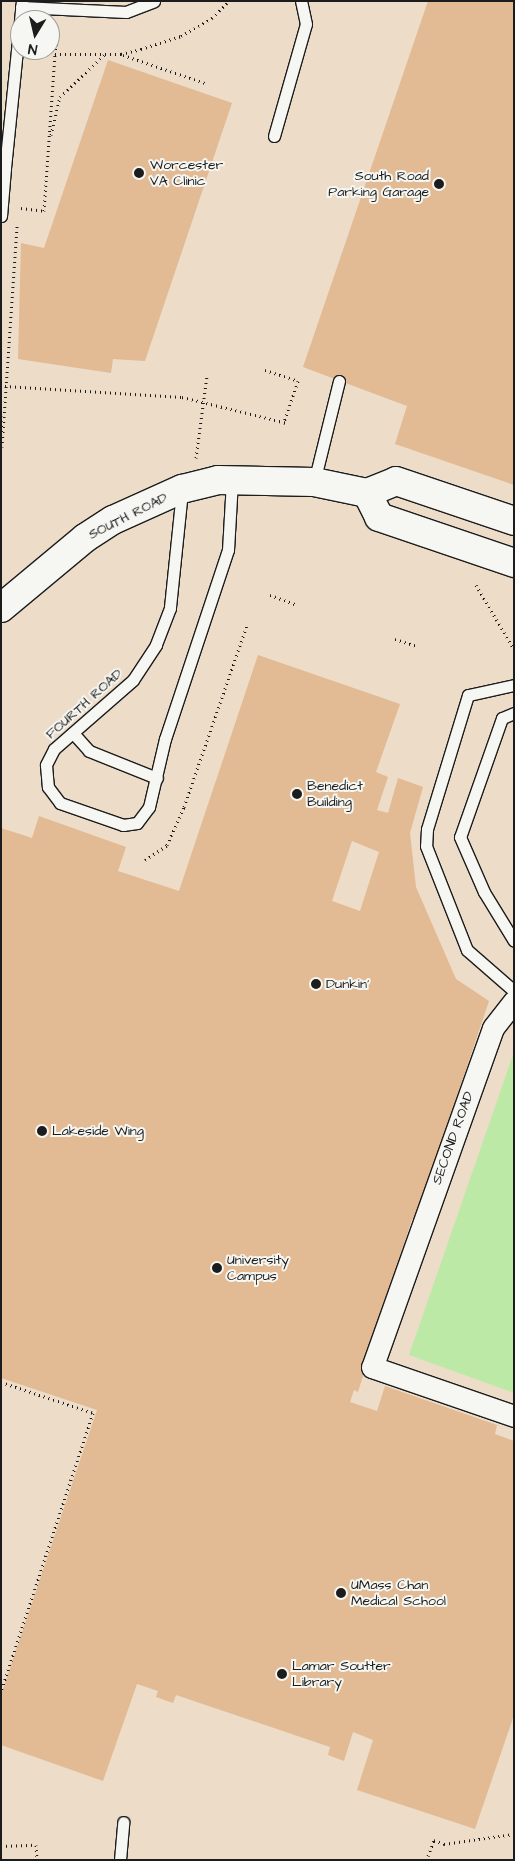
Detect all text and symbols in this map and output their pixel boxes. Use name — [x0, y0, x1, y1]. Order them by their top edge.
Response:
north arrow — [10, 10, 60, 60]
text: N — [27, 38, 39, 59]
place label: Worcester VA Clinic — [150, 157, 223, 190]
marker: Worcester VA Clinic — [132, 166, 146, 180]
place label: South Road Parking Garage — [328, 168, 429, 200]
marker: South Road Parking Garage — [433, 178, 445, 190]
street label: SOUTH ROAD — [86, 489, 170, 543]
street label: FOURTH ROAD — [42, 665, 126, 743]
place label: Benedict Building — [307, 778, 363, 810]
marker: Benedict Building — [291, 788, 303, 800]
place label: Dunkin' — [326, 976, 369, 992]
marker: Dunkin' — [310, 978, 322, 990]
street label: SECOND ROAD — [428, 1089, 478, 1187]
place label: Lakeside Wing — [52, 1123, 144, 1139]
marker: Lakeside Wing — [36, 1125, 48, 1137]
place label: University Campus — [227, 1252, 289, 1284]
marker: University Campus — [211, 1262, 223, 1274]
place label: UMass Chan Medical School — [351, 1577, 446, 1610]
marker: UMass Chan Medical School — [335, 1587, 347, 1599]
place label: Lamar Soutter Library — [292, 1658, 391, 1690]
marker: Lamar Soutter Library — [276, 1668, 288, 1680]

